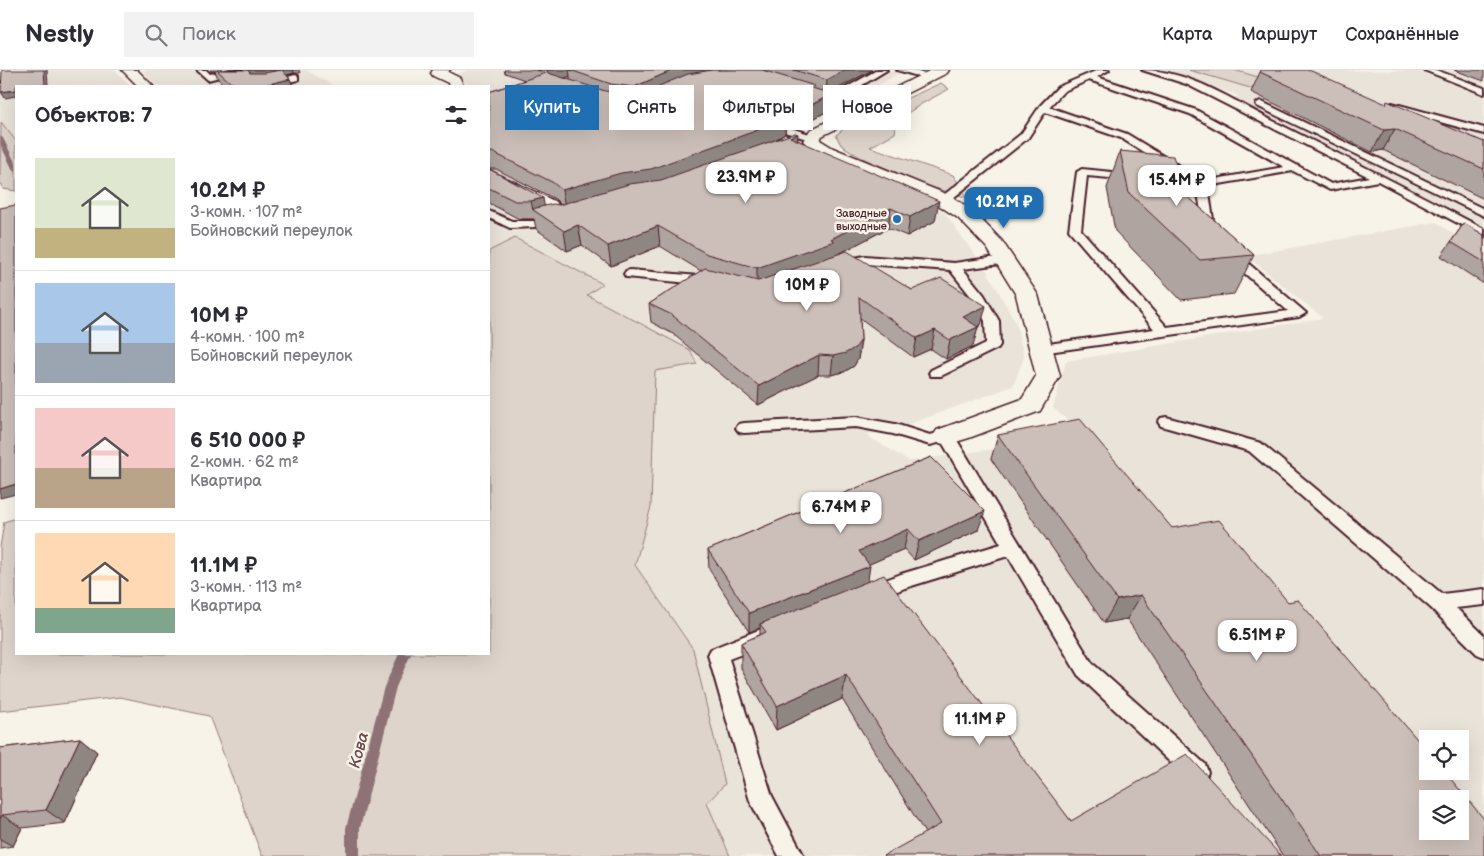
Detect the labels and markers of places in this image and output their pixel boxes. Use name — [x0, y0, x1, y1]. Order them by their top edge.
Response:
pin: 23.9M ₽ — [700, 162, 792, 204]
pin: 15.4M ₽ — [1131, 164, 1223, 207]
pin: 10.2M ₽ — [958, 186, 1050, 229]
place label: Заводные выходные — [836, 207, 887, 233]
marker: Заводные выходные — [891, 213, 903, 225]
pin: 10M ₽ — [772, 270, 842, 312]
pin: 6.74M ₽ — [795, 492, 887, 534]
pin: 6.51M ₽ — [1211, 620, 1303, 662]
pin: 11.1M ₽ — [934, 704, 1026, 746]

